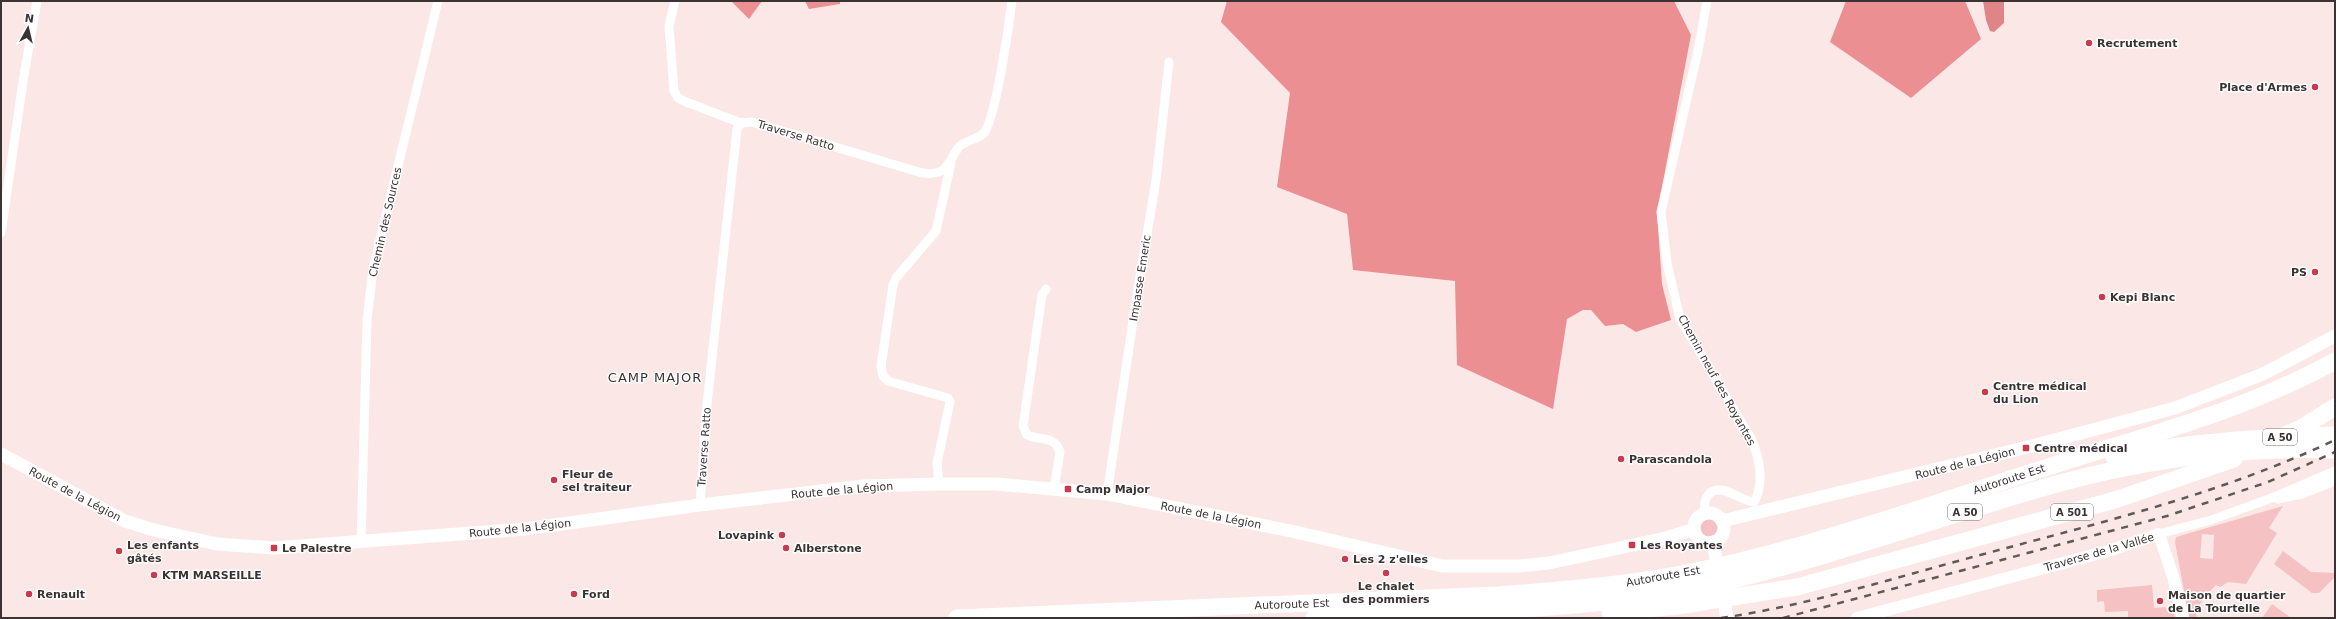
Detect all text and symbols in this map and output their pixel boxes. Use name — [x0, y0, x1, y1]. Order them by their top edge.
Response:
north arrow — [8, 8, 48, 48]
text: N — [24, 12, 35, 26]
place label: Recrutement — [2097, 37, 2177, 50]
marker: Recrutement — [2084, 38, 2094, 48]
place label: Place d'Armes — [2219, 81, 2307, 94]
marker: Place d'Armes — [2310, 82, 2320, 92]
street label: Traverse Ratto — [755, 117, 836, 153]
street label: Chemin des Sources — [367, 166, 404, 278]
street label: Impasse Emeric — [1127, 234, 1154, 322]
place label: PS — [2291, 266, 2307, 279]
marker: PS — [2310, 267, 2320, 277]
place label: Kepi Blanc — [2110, 291, 2175, 304]
marker: Kepi Blanc — [2097, 292, 2107, 302]
street label: Chemin neuf des Royantes — [1675, 313, 1758, 448]
district label: CAMP MAJOR — [608, 370, 702, 385]
place label: Centre médical du Lion — [1993, 380, 2087, 406]
marker: Centre médical du Lion — [1980, 387, 1990, 397]
street label: Traverse Ratto — [695, 407, 714, 488]
road number: A 50 — [2263, 429, 2297, 445]
place label: Centre médical — [2034, 442, 2128, 455]
marker: Centre médical — [2021, 443, 2031, 453]
street label: Route de la Légion — [1914, 445, 2016, 482]
place label: Parascandola — [1629, 453, 1712, 466]
marker: Parascandola — [1616, 454, 1626, 464]
street label: Autoroute Est — [1971, 461, 2048, 497]
street label: Route de la Légion — [26, 465, 123, 524]
place label: Fleur de sel traiteur — [562, 468, 632, 494]
marker: Fleur de sel traiteur — [549, 475, 559, 485]
street label: Route de la Légion — [790, 480, 894, 501]
place label: Camp Major — [1076, 483, 1150, 496]
marker: Camp Major — [1063, 484, 1073, 494]
street label: Route de la Légion — [1159, 499, 1262, 532]
road number: A 50 — [1948, 504, 1982, 520]
road number: A 501 — [2051, 504, 2093, 520]
street label: Route de la Légion — [468, 517, 572, 540]
place label: Lovapink — [718, 529, 775, 542]
marker: Lovapink — [777, 530, 787, 540]
street label: Traverse de la Vallée — [2042, 530, 2156, 575]
place label: Les enfants gâtés — [127, 539, 199, 565]
place label: Les Royantes — [1640, 539, 1723, 552]
marker: Les Royantes — [1627, 540, 1637, 550]
place label: Le Palestre — [282, 542, 351, 555]
place label: Alberstone — [794, 542, 862, 555]
marker: Le Palestre — [269, 543, 279, 553]
marker: Alberstone — [781, 543, 791, 553]
marker: Les enfants gâtés — [114, 546, 124, 556]
place label: Les 2 z'elles — [1353, 553, 1429, 566]
marker: Les 2 z'elles — [1340, 554, 1350, 564]
street label: Autoroute Est — [1625, 563, 1702, 589]
marker: Le chalet des pommiers — [1381, 568, 1391, 578]
place label: KTM MARSEILLE — [162, 569, 262, 582]
marker: KTM MARSEILLE — [149, 570, 159, 580]
place label: Le chalet des pommiers — [1342, 580, 1430, 606]
place label: Renault — [37, 588, 85, 601]
place label: Ford — [582, 588, 610, 601]
marker: Renault — [24, 589, 34, 599]
marker: Ford — [569, 589, 579, 599]
place label: Maison de quartier de La Tourtelle — [2168, 589, 2286, 615]
marker: Maison de quartier de La Tourtelle — [2155, 596, 2165, 606]
street label: Autoroute Est — [1254, 597, 1330, 612]

